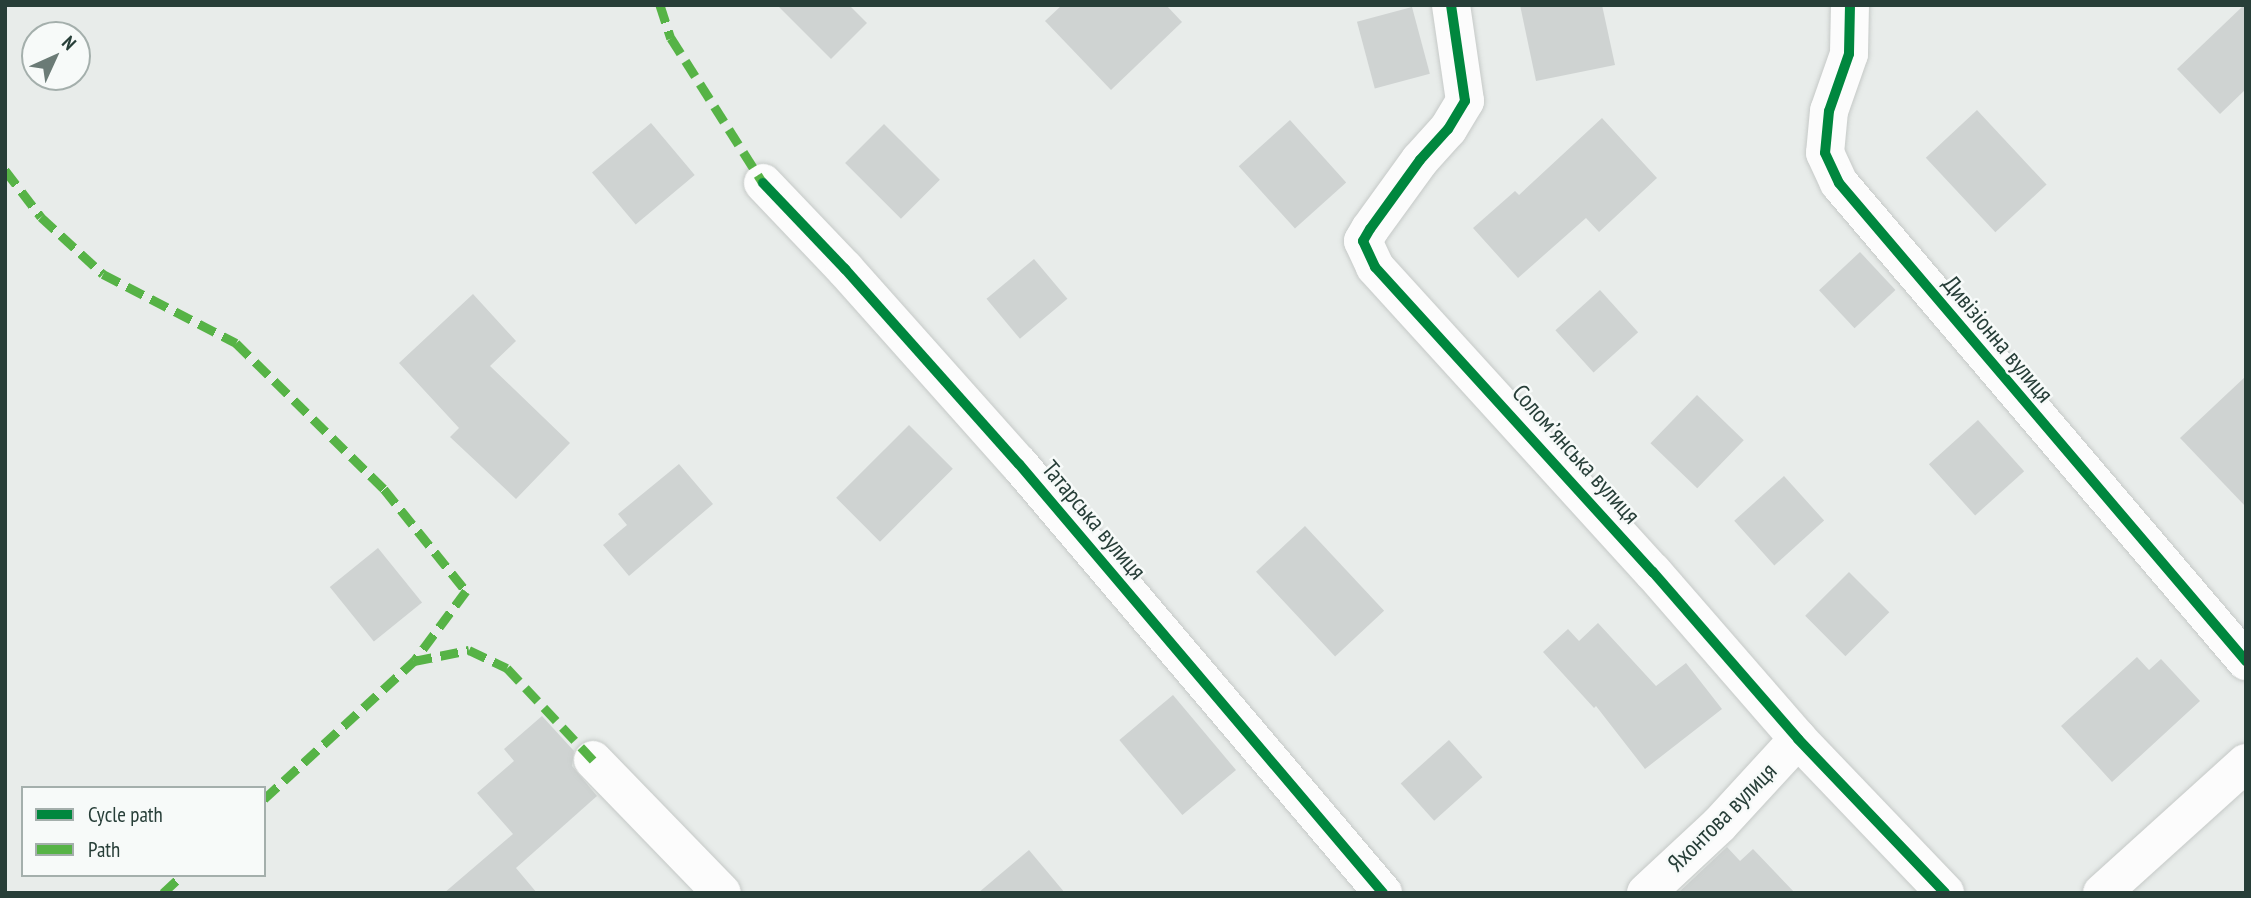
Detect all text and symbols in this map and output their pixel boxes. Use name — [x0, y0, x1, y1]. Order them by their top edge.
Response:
north arrow — [21, 21, 91, 91]
text: N — [57, 30, 82, 55]
street label: Дивізіонна вулиця — [1937, 270, 2059, 408]
street label: Соломʼянська вулиця — [1506, 379, 1646, 529]
street label: Татарська вулиця — [1036, 455, 1152, 585]
street label: Яхонтова вулиця — [1662, 757, 1782, 877]
legend — [21, 786, 266, 877]
text: Cycle path — [88, 801, 163, 828]
text: Path — [88, 836, 120, 863]

